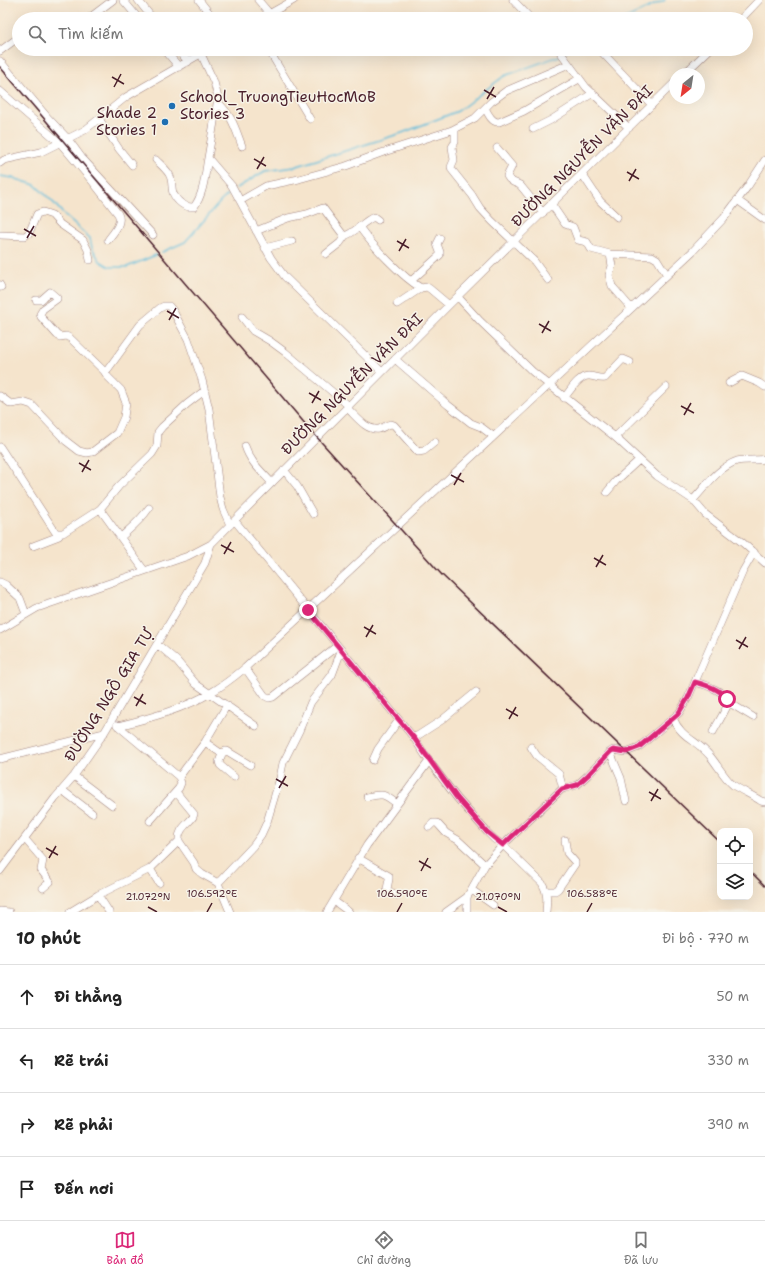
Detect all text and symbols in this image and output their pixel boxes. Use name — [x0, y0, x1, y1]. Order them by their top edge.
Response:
search box — [12, 12, 753, 56]
icon: search — [26, 23, 48, 45]
text: Tìm kiếm — [58, 24, 123, 44]
north arrow — [669, 68, 705, 104]
street label: ĐƯỜNG NGUYỄN VĂN ĐÀI — [505, 79, 657, 231]
place label: School_TruongTieuHocMoB Stories 3 — [180, 87, 376, 124]
marker: School_TruongTieuHocMoB Stories 3 — [167, 101, 177, 111]
place label: Shade 2 Stories 1 — [96, 103, 157, 140]
marker: Shade 2 Stories 1 — [160, 117, 170, 127]
street label: ĐƯỜNG NGUYỄN VĂN ĐÀI — [275, 307, 427, 459]
route end — [299, 601, 317, 619]
street label: ĐƯỜNG NGÔ GIA TỰ — [59, 623, 159, 765]
route start — [718, 690, 736, 708]
map controls — [717, 828, 753, 900]
button: locate — [717, 828, 753, 864]
button: layers — [717, 864, 753, 900]
text: 106.592°E — [187, 887, 237, 900]
text: 106.590°E — [377, 887, 428, 900]
text: 106.588°E — [566, 887, 618, 900]
text: 21.072°N — [126, 890, 170, 903]
text: 21.070°N — [475, 890, 521, 903]
text: 10 phút — [16, 927, 81, 949]
text: Đi bộ · 770 m — [662, 930, 749, 947]
icon: ahead — [16, 986, 38, 1008]
text: Đi thẳng — [54, 987, 122, 1007]
text: 50 m — [716, 988, 749, 1005]
icon: left — [16, 1050, 38, 1072]
text: Rẽ trái — [54, 1051, 109, 1071]
text: 330 m — [707, 1052, 749, 1069]
icon: right — [16, 1114, 38, 1136]
text: Rẽ phải — [54, 1115, 113, 1135]
text: 390 m — [707, 1116, 749, 1133]
icon: arrive — [16, 1178, 38, 1200]
text: Đến nơi — [54, 1179, 113, 1199]
tab: Bản đồ — [107, 1229, 144, 1268]
tab: Chỉ đường — [357, 1229, 411, 1268]
tab: Đã lưu — [624, 1229, 658, 1268]

